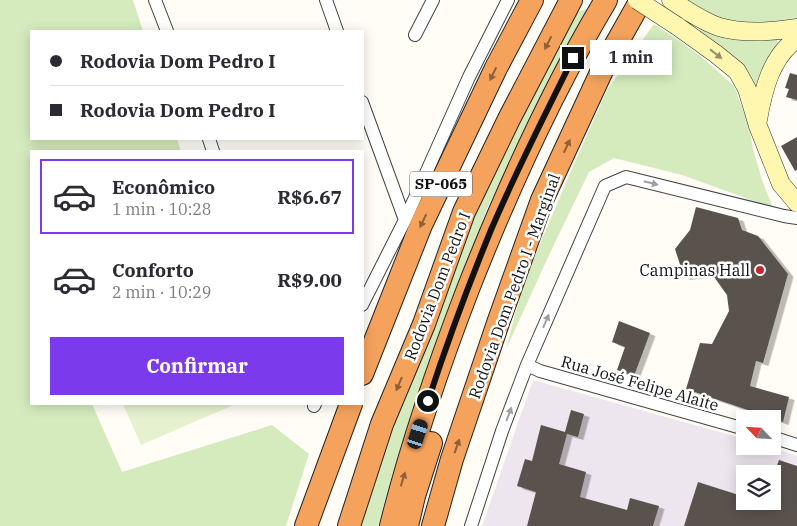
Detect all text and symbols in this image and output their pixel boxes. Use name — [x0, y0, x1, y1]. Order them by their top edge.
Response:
one-way arrow — [544, 36, 552, 50]
callout: 1 min — [590, 40, 673, 76]
route end — [562, 47, 584, 69]
text: 1 min — [609, 47, 653, 67]
text: Rodovia Dom Pedro I — [80, 49, 276, 73]
one-way arrow — [709, 49, 723, 59]
one-way arrow — [489, 67, 497, 81]
text: Rodovia Dom Pedro I — [80, 98, 276, 122]
one-way arrow — [564, 139, 572, 153]
street label: Rodovia Dom Pedro I - Marginal — [464, 171, 564, 401]
road number: SP-065 — [410, 172, 472, 196]
icon: car — [52, 174, 97, 219]
text: Econômico — [112, 175, 215, 199]
one-way arrow — [643, 179, 658, 187]
text: R$6.67 — [277, 185, 342, 209]
text: 1 min · 10:28 — [112, 199, 211, 219]
street label: Rodovia Dom Pedro I — [400, 209, 474, 363]
one-way arrow — [419, 214, 427, 228]
icon: car — [52, 257, 97, 302]
text: Conforto — [112, 258, 194, 282]
place label: Campinas Hall — [640, 260, 750, 280]
marker: Campinas Hall — [754, 264, 766, 276]
text: R$9.00 — [277, 268, 342, 292]
text: 2 min · 10:29 — [112, 282, 211, 302]
one-way arrow — [543, 314, 551, 328]
button: Confirmar — [50, 337, 344, 395]
street label: Rua José Felipe Alaite — [559, 351, 721, 415]
one-way arrow — [394, 377, 402, 391]
route start — [417, 390, 439, 412]
one-way arrow — [506, 406, 513, 421]
north arrow — [736, 410, 781, 455]
map controls — [736, 410, 781, 510]
car — [406, 417, 429, 451]
one-way arrow — [453, 438, 461, 453]
button: layers — [736, 465, 781, 510]
one-way arrow — [400, 471, 407, 486]

